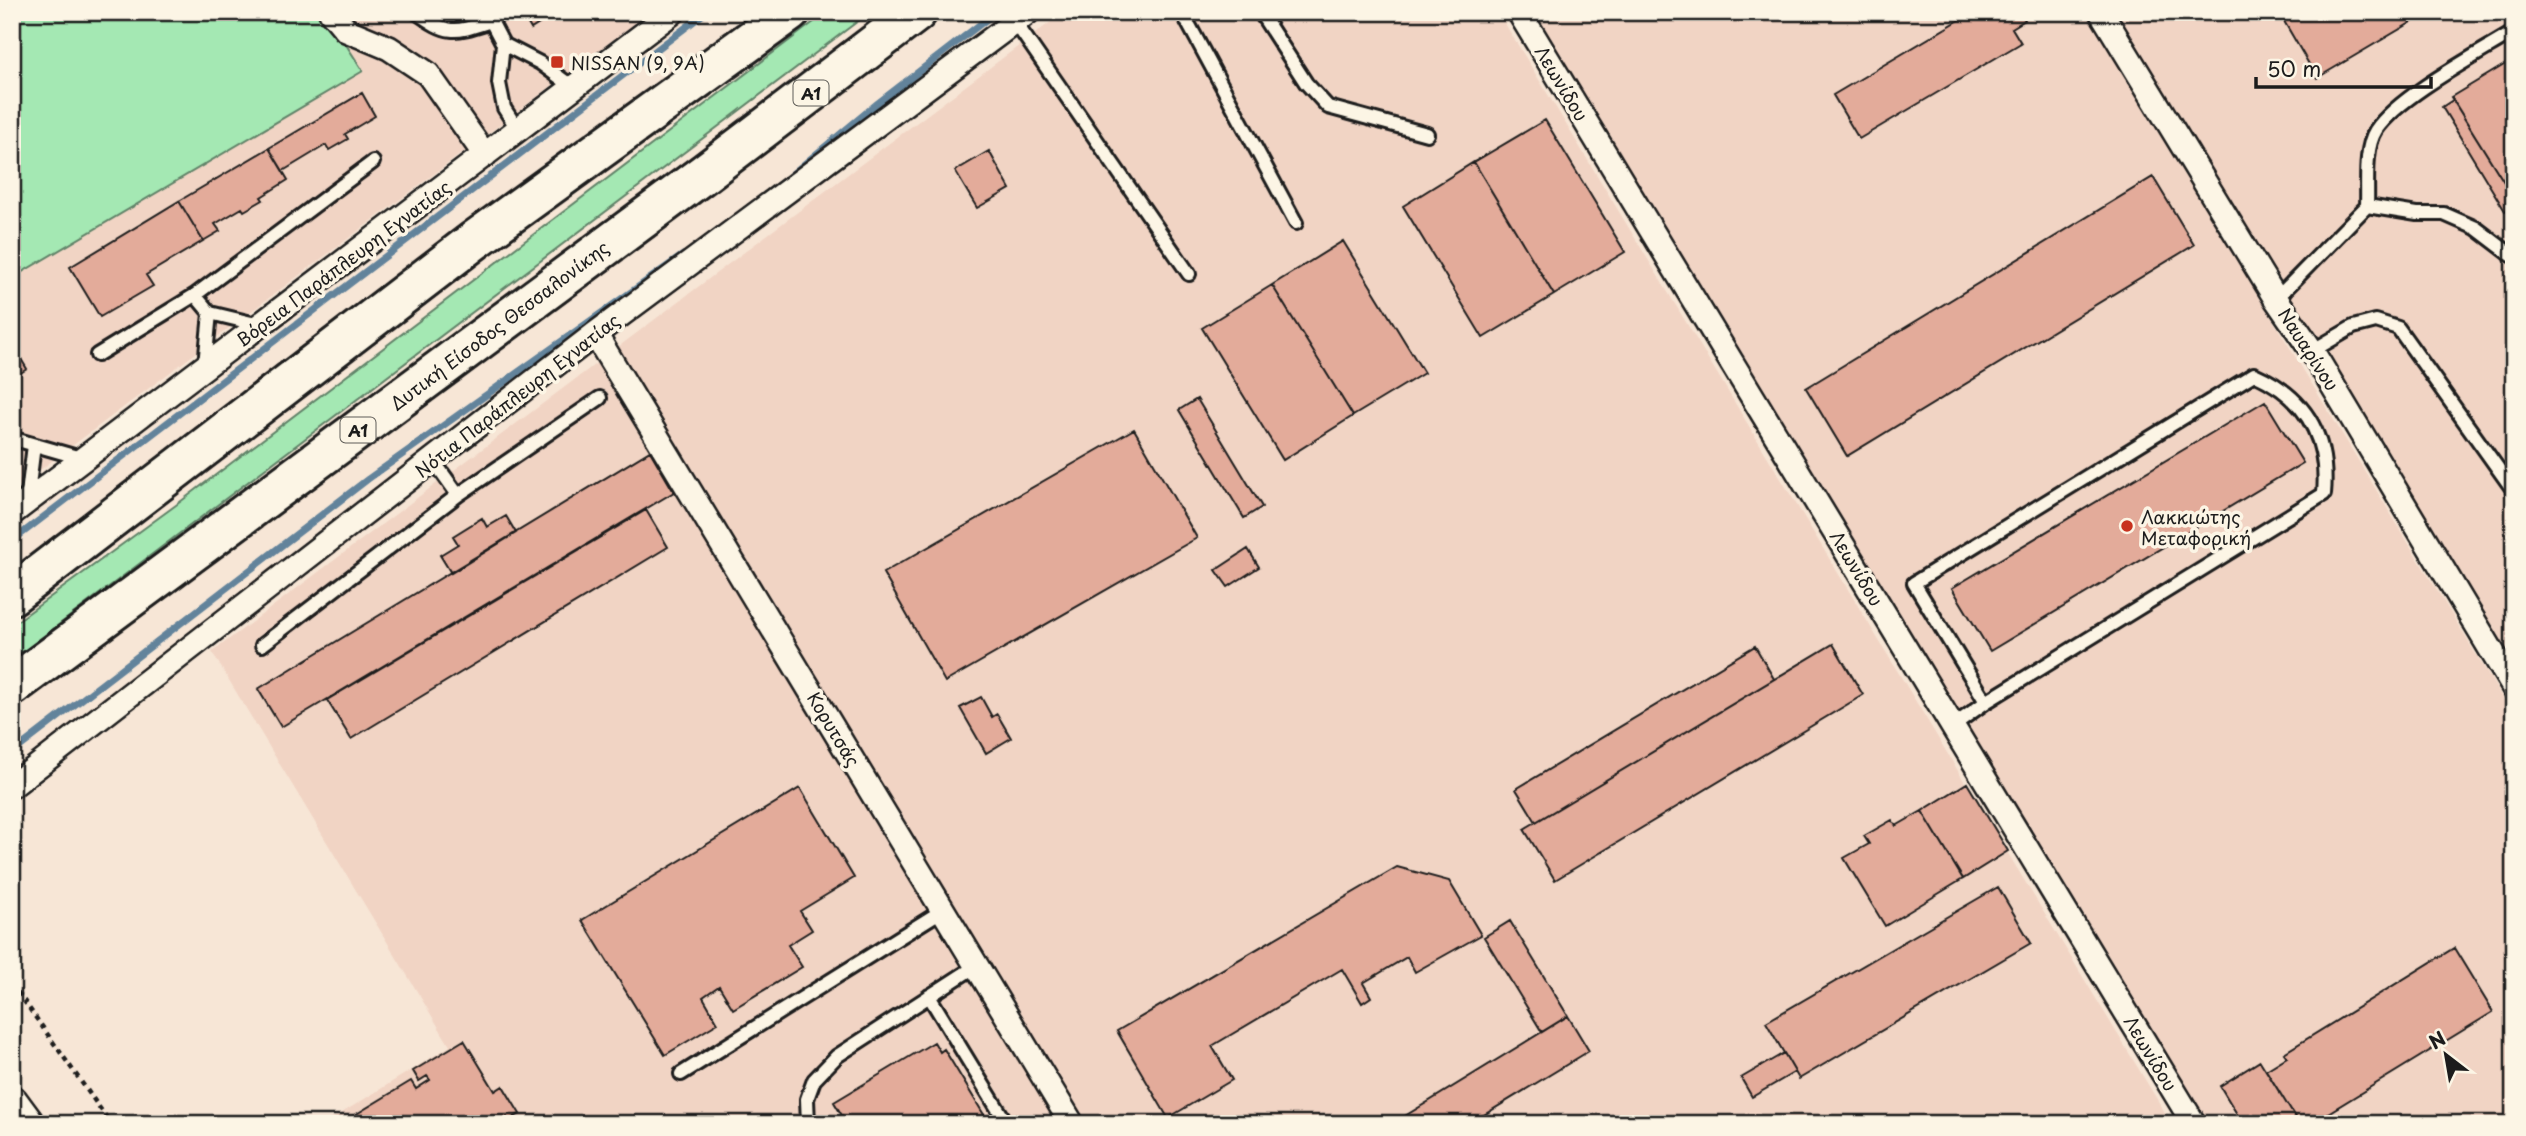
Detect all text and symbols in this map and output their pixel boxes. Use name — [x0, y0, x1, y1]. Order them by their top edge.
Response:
street label: Λεωνίδου — [1529, 40, 1595, 126]
scale bar — [2256, 46, 2432, 90]
place label: NISSAN (9, 9Α) — [571, 49, 705, 76]
text: 50 m — [2267, 52, 2321, 84]
marker: NISSAN (9, 9Α) — [549, 54, 565, 70]
road number: Α1 — [794, 80, 828, 106]
street label: Βόρεια Παράπλευρη Εγνατίας — [230, 173, 456, 353]
street label: Δυτική Είσοδος Θεσσαλονίκης — [384, 234, 614, 416]
street label: Ναυαρίνου — [2272, 302, 2346, 396]
street label: Νότια Παράπλευρη Εγνατίας — [409, 306, 625, 484]
road number: Α1 — [340, 418, 376, 442]
place label: Λακκιώτης Μεταφορική — [2141, 503, 2251, 551]
marker: Λακκιώτης Μεταφορική — [2119, 518, 2135, 534]
street label: Λεωνίδου — [1824, 525, 1890, 611]
street label: Κορυτσάς — [801, 686, 867, 772]
street label: Λεωνίδου — [2118, 1010, 2184, 1096]
north arrow — [2410, 1020, 2480, 1090]
text: N — [2423, 1024, 2450, 1055]

